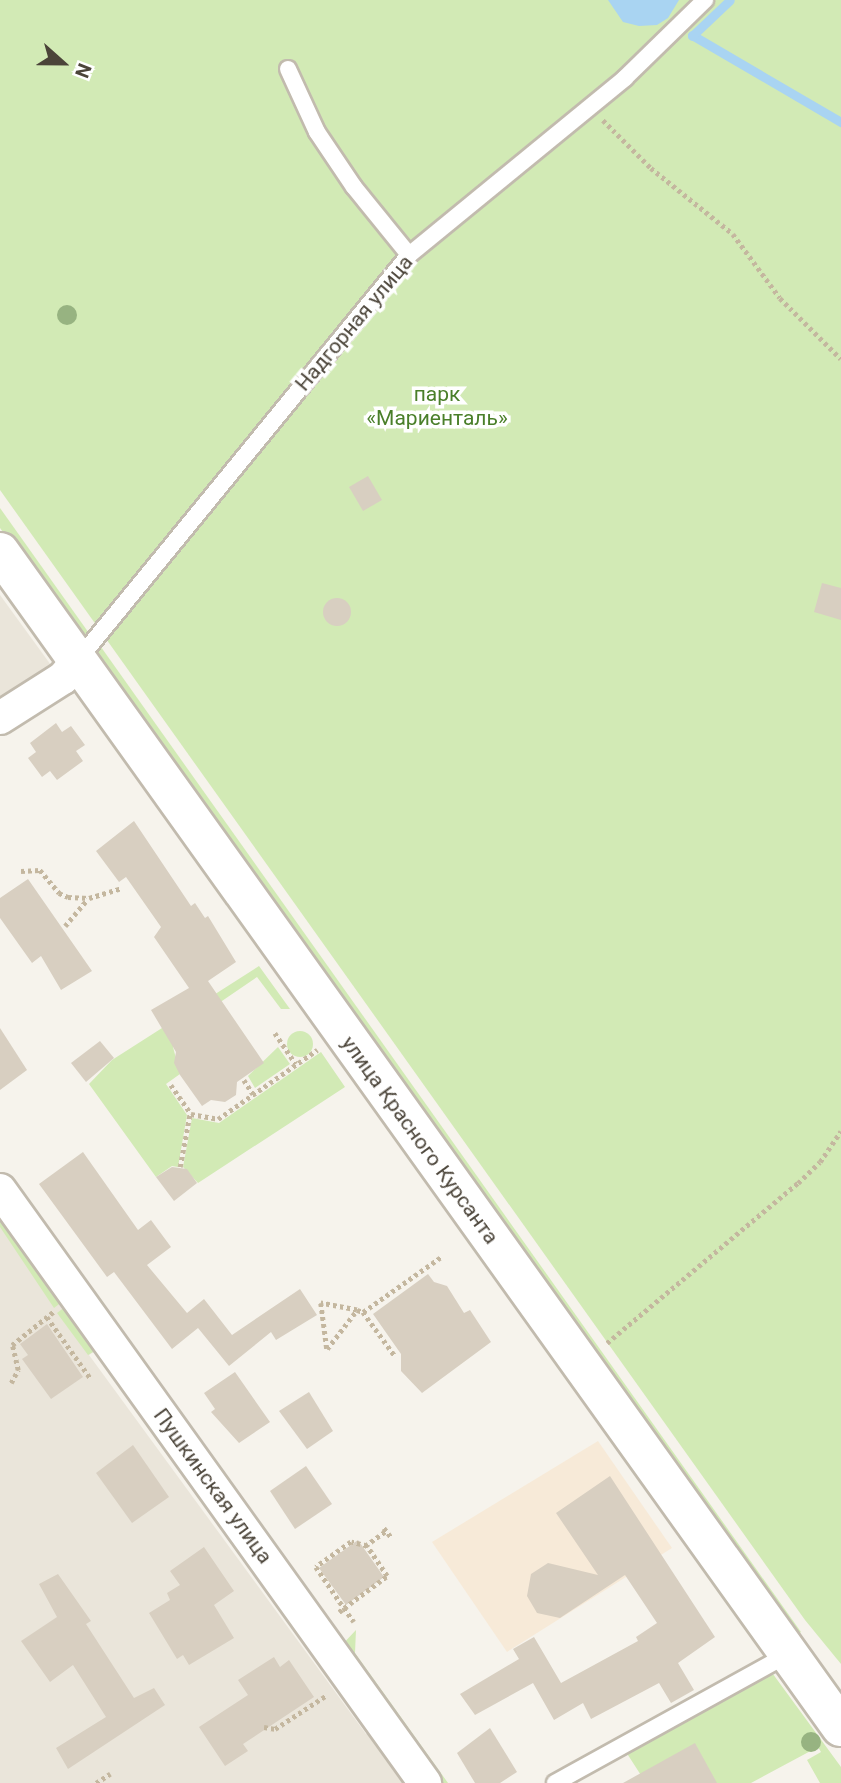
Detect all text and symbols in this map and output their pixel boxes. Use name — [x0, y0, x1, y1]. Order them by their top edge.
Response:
north arrow — [28, 28, 98, 98]
text: N — [70, 60, 96, 81]
street label: Надгорная улица — [290, 250, 418, 396]
park label: парк «Мариенталь» — [366, 381, 508, 431]
street label: улица Красного Курсанта — [336, 1031, 504, 1249]
street label: Пушкинская улица — [148, 1404, 278, 1568]

